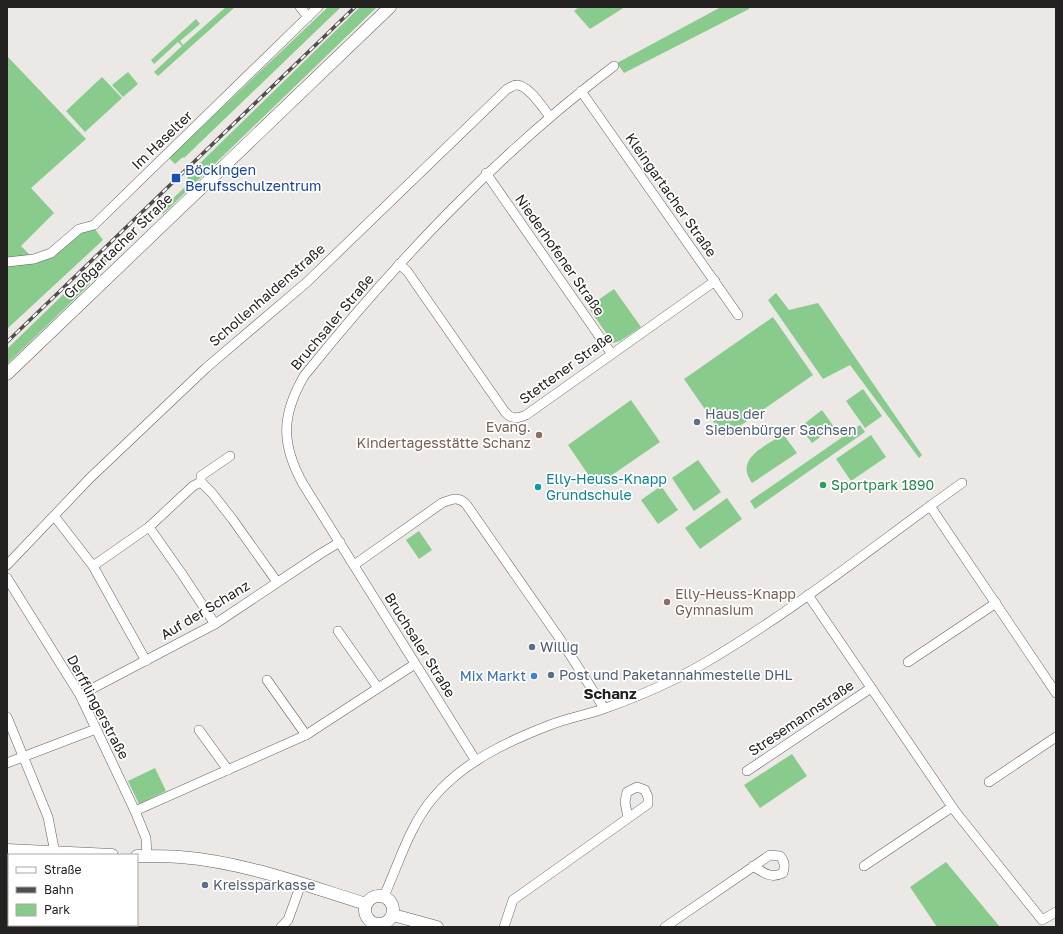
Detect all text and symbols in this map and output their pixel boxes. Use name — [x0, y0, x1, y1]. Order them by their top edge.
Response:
street label: Im Haselter — [128, 106, 196, 173]
street label: Kleingartacher Straße — [622, 130, 721, 260]
place label: Böckingen Berufsschulzentrum — [185, 161, 321, 194]
marker: Böckingen Berufsschulzentrum — [170, 172, 182, 184]
street label: Großgartacher Straße — [60, 189, 176, 302]
street label: Niederhofener Straße — [512, 191, 609, 319]
street label: Schollenhaldenstraße — [205, 240, 328, 350]
street label: Bruchsaler Straße — [287, 270, 377, 373]
street label: Stettener Straße — [516, 328, 616, 407]
place label: Haus der Siebenbürger Sachsen — [705, 405, 857, 438]
marker: Haus der Siebenbürger Sachsen — [692, 417, 702, 427]
place label: Evang. Kindertagesstätte Schanz — [357, 418, 531, 451]
marker: Evang. Kindertagesstätte Schanz — [534, 430, 544, 440]
place label: Elly-Heuss-Knapp Grundschule — [546, 470, 667, 503]
place label: Sportpark 1890 — [831, 476, 934, 493]
marker: Sportpark 1890 — [818, 480, 828, 490]
marker: Elly-Heuss-Knapp Grundschule — [533, 482, 543, 492]
street label: Auf der Schanz — [157, 576, 252, 643]
place label: Elly-Heuss-Knapp Gymnasium — [675, 585, 796, 618]
street label: Bruchsaler Straße — [381, 589, 459, 700]
marker: Elly-Heuss-Knapp Gymnasium — [662, 597, 672, 607]
place label: Willig — [540, 638, 579, 655]
marker: Willig — [527, 642, 537, 652]
street label: Derfflingerstraße — [64, 652, 133, 762]
place label: Post und Paketannahmestelle DHL — [559, 666, 793, 683]
place label: Mix Markt — [460, 667, 526, 684]
marker: Post und Paketannahmestelle DHL — [546, 670, 556, 680]
marker: Mix Markt — [529, 671, 539, 681]
street label: Stresemannstraße — [745, 676, 857, 759]
district label: Schanz — [583, 684, 637, 702]
legend — [8, 854, 138, 926]
text: Straße — [44, 862, 82, 877]
place label: Kreissparkasse — [213, 876, 315, 893]
marker: Kreissparkasse — [200, 880, 210, 890]
text: Bahn — [44, 882, 74, 897]
text: Park — [44, 902, 70, 917]

